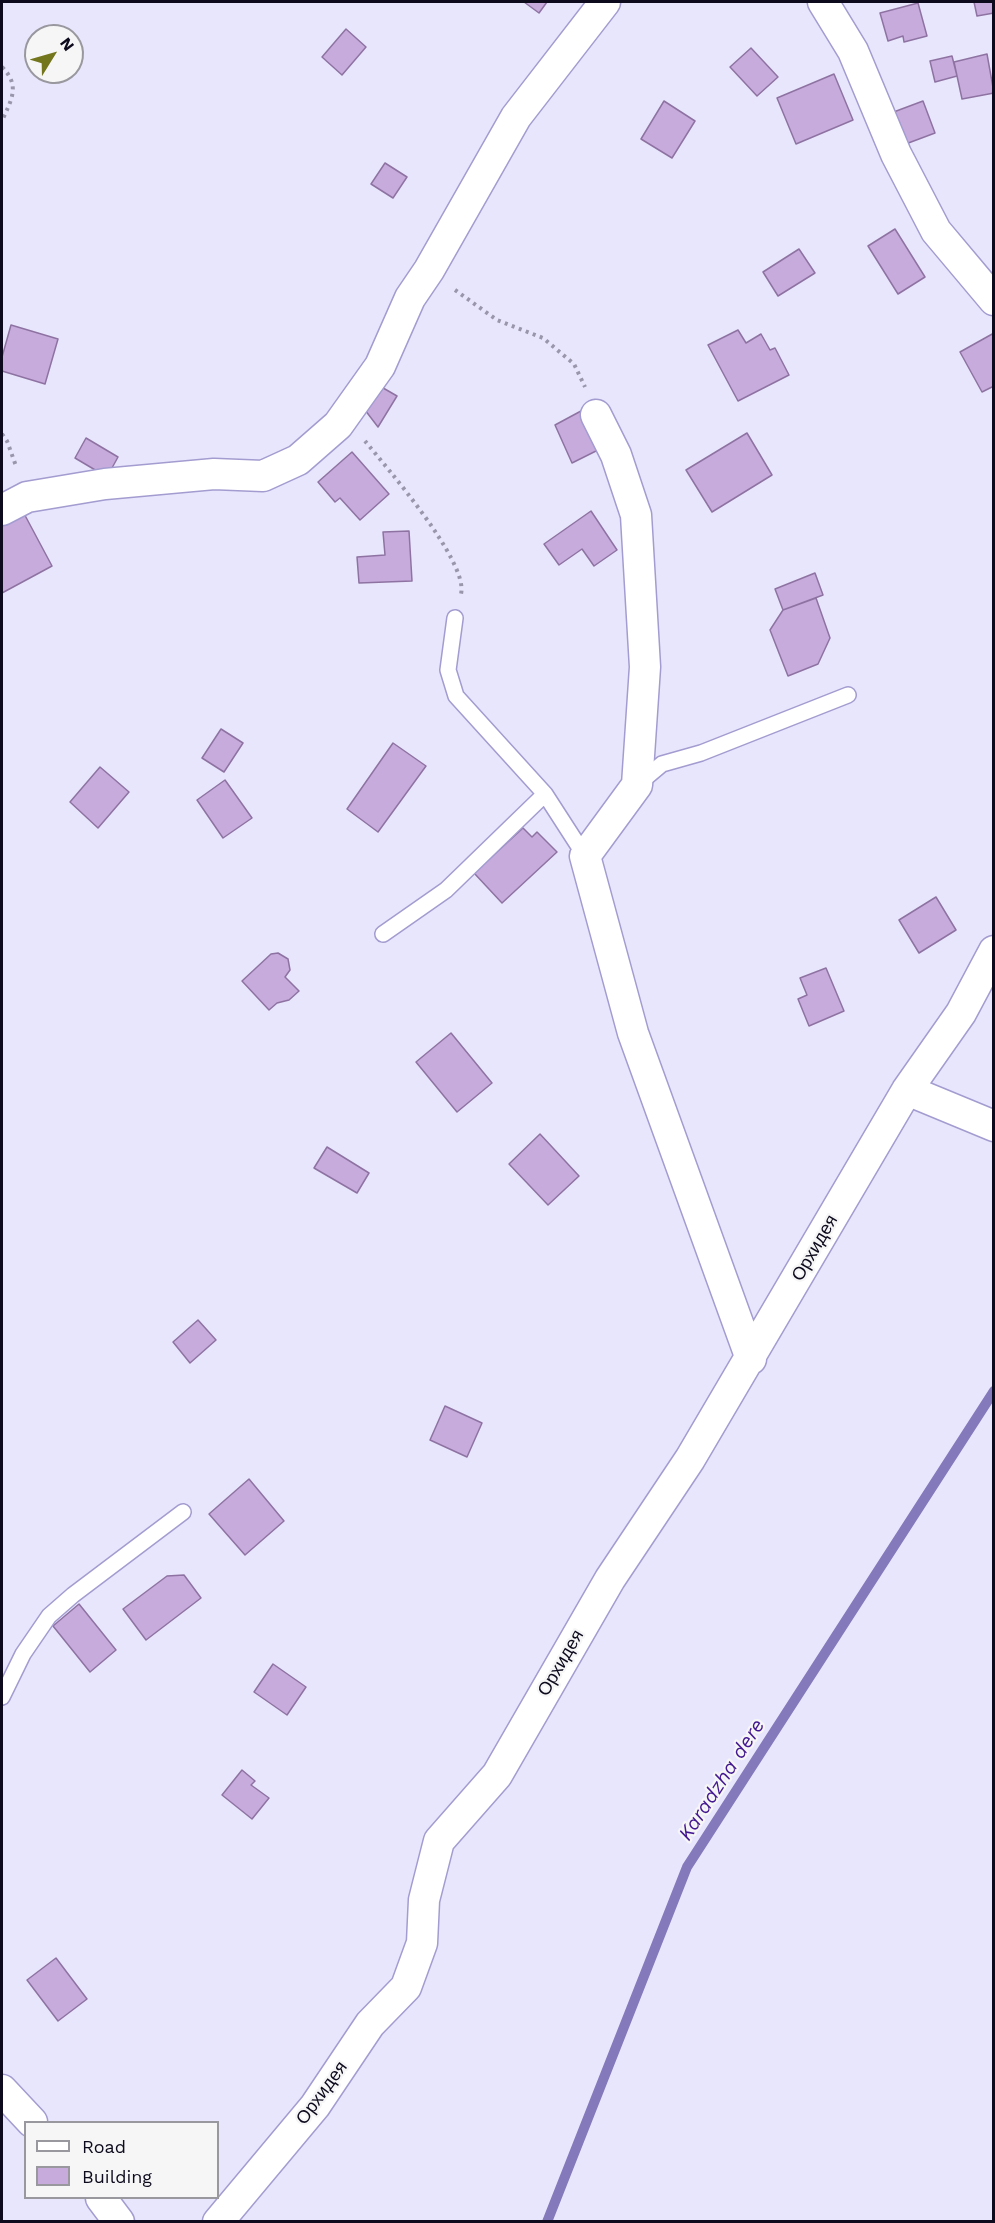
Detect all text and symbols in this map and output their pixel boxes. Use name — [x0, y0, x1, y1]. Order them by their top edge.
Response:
north arrow — [24, 24, 84, 84]
text: N — [56, 34, 78, 55]
street label: Орхидея — [787, 1211, 843, 1285]
street label: Орхидея — [533, 1626, 589, 1700]
water label: Karadzha dere — [674, 1715, 770, 1845]
street label: Орхидея — [292, 2057, 352, 2129]
legend — [24, 2121, 219, 2199]
text: Road — [82, 2136, 126, 2157]
text: Building — [82, 2166, 152, 2187]

